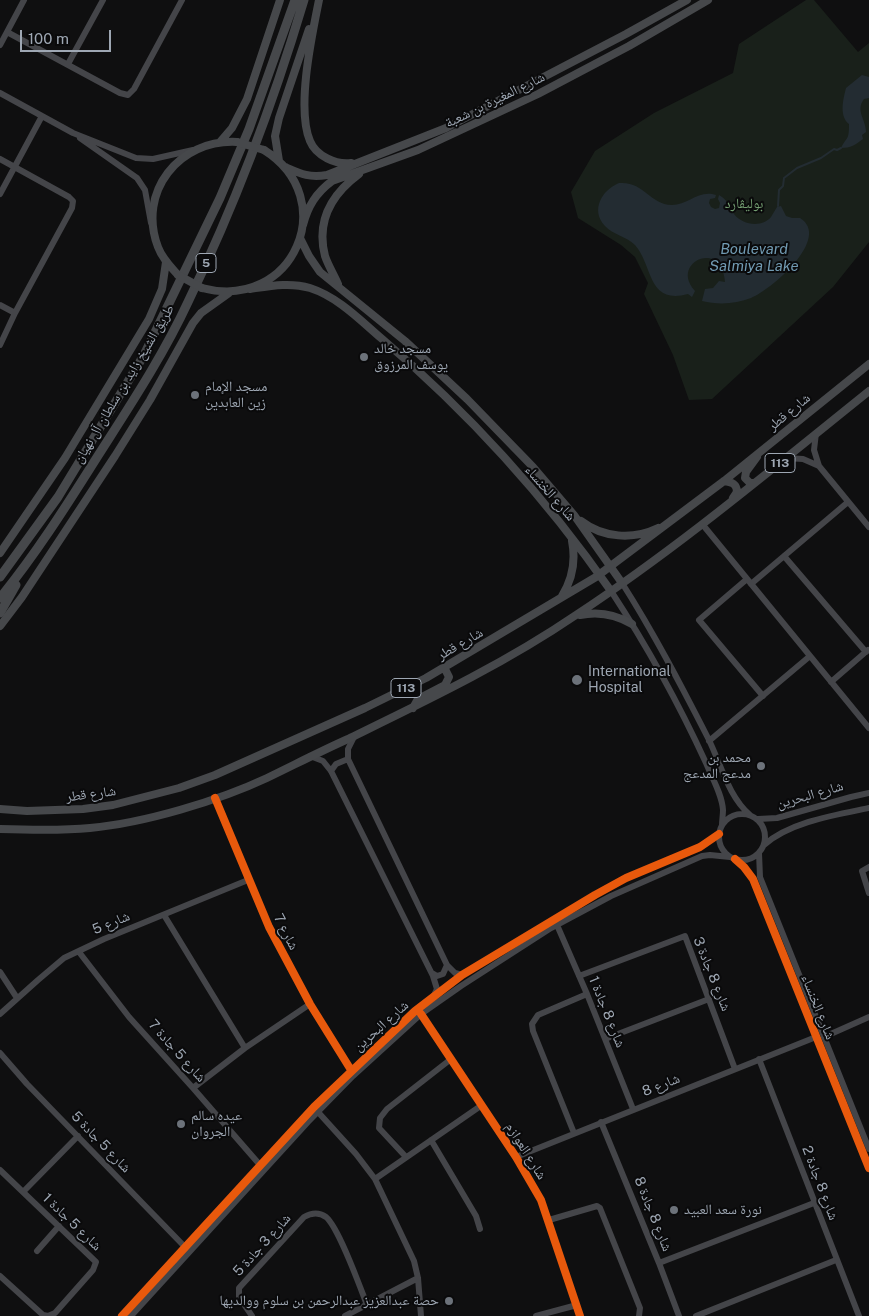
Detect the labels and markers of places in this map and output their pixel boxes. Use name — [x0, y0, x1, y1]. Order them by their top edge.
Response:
place label: مسجد خالد يوسف المرزوق — [374, 341, 448, 374]
marker: مسجد خالد يوسف المرزوق — [358, 351, 370, 363]
place label: مسجد الإمام زين العابدين — [205, 379, 267, 412]
marker: مسجد الإمام زين العابدين — [189, 389, 201, 401]
place label: International Hospital — [588, 664, 671, 696]
marker: International Hospital — [570, 673, 584, 687]
place label: محمد بن مدعج المدعج — [683, 750, 751, 782]
marker: محمد بن مدعج المدعج — [755, 760, 767, 772]
place label: عيده سالم الجروان — [191, 1108, 242, 1140]
marker: عيده سالم الجروان — [175, 1118, 187, 1130]
place label: نورة سعد العبيد — [684, 1202, 762, 1218]
marker: نورة سعد العبيد — [668, 1204, 680, 1216]
place label: حصة عبدالعزيز عبدالرحمن بن سلوم ووالديها — [219, 1293, 439, 1309]
marker: حصة عبدالعزيز عبدالرحمن بن سلوم ووالديها — [443, 1295, 455, 1307]

